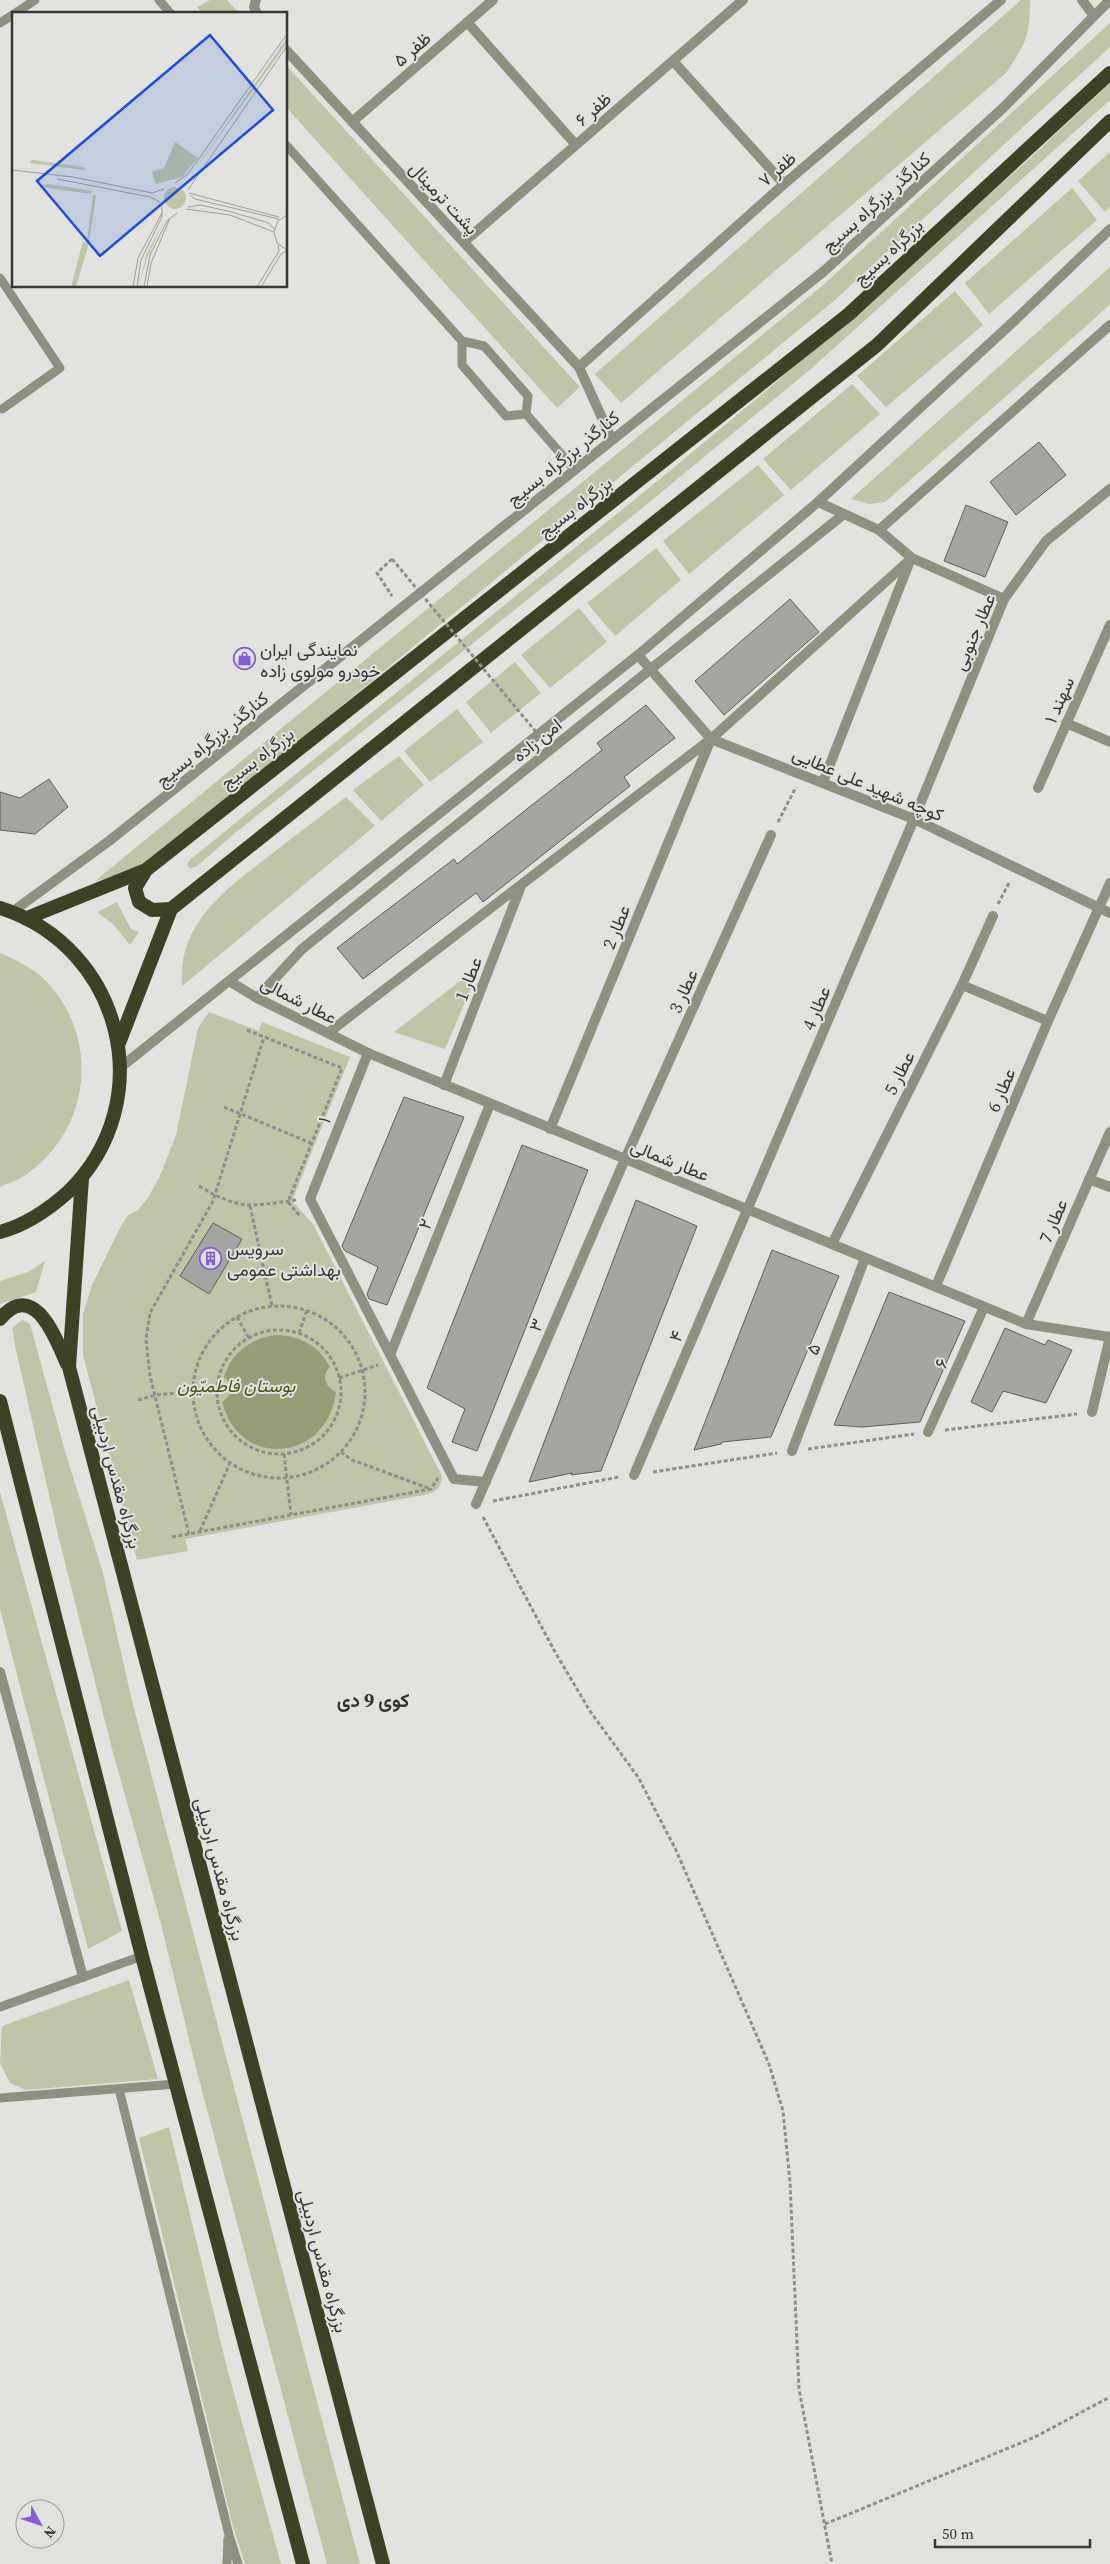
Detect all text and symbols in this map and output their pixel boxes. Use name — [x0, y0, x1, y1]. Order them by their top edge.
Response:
inset map — [12, 12, 288, 288]
street label: ظفر ۵ — [388, 26, 436, 72]
street label: ظفر ۶ — [569, 86, 617, 132]
street label: ظفر ۷ — [753, 146, 801, 192]
street label: کنارگذر بزرگراه بسیج — [817, 148, 935, 256]
street label: پشت ترمینال — [404, 156, 484, 240]
street label: بزرگراه بسیج — [849, 214, 927, 290]
street label: کنارگذر بزرگراه بسیج — [502, 406, 624, 510]
street label: بزرگراه بسیج — [534, 472, 616, 542]
street label: عطار جنوبی — [947, 590, 1001, 674]
place label: نمایندگی ایران خودرو مولوی زاده — [260, 637, 381, 683]
shop icon: نمایندگی ایران خودرو مولوی زاده — [232, 647, 256, 671]
street label: سهند ۱ — [1038, 673, 1080, 727]
street label: کنارگذر بزرگراه بسیج — [151, 687, 273, 791]
street label: امن زاده — [507, 712, 567, 768]
street label: بزرگراه بسیج — [216, 723, 298, 793]
street label: کوچه شهید علی عطایی — [789, 741, 947, 827]
street label: عطار 2 — [596, 901, 636, 953]
street label: عطار 1 — [448, 953, 488, 1005]
street label: عطار 3 — [662, 965, 704, 1017]
street label: عطار شمالی — [256, 970, 342, 1030]
street label: عطار 4 — [796, 982, 836, 1034]
street label: عطار 5 — [878, 1047, 920, 1099]
street label: عطار 6 — [981, 1064, 1021, 1116]
street label: ۱ — [311, 1113, 337, 1127]
street label: عطار شمالی — [627, 1133, 713, 1187]
street label: عطار 7 — [1033, 1195, 1073, 1247]
street label: ۲ — [412, 1215, 438, 1233]
place label: سرویس بهداشتی عمومی — [227, 1236, 341, 1282]
building icon: سرویس بهداشتی عمومی — [199, 1246, 223, 1270]
street label: ۳ — [522, 1315, 550, 1335]
street label: ۴ — [662, 1326, 690, 1346]
street label: ۵ — [799, 1340, 827, 1358]
street label: ۶ — [928, 1354, 954, 1372]
park label: بوستان فاطمیّون — [177, 1373, 296, 1398]
street label: بزرگراه مقدس اردبیلی — [86, 1403, 148, 1551]
district label: کوی 9 دی — [337, 1687, 410, 1713]
street label: بزرگراه مقدس اردبیلی — [189, 1795, 251, 1943]
street label: بزرگراه مقدس اردبیلی — [292, 2187, 354, 2335]
north arrow — [15, 2499, 65, 2549]
scale bar — [935, 2516, 1090, 2548]
text: N — [39, 2522, 61, 2543]
text: 50 m — [942, 2523, 974, 2544]

